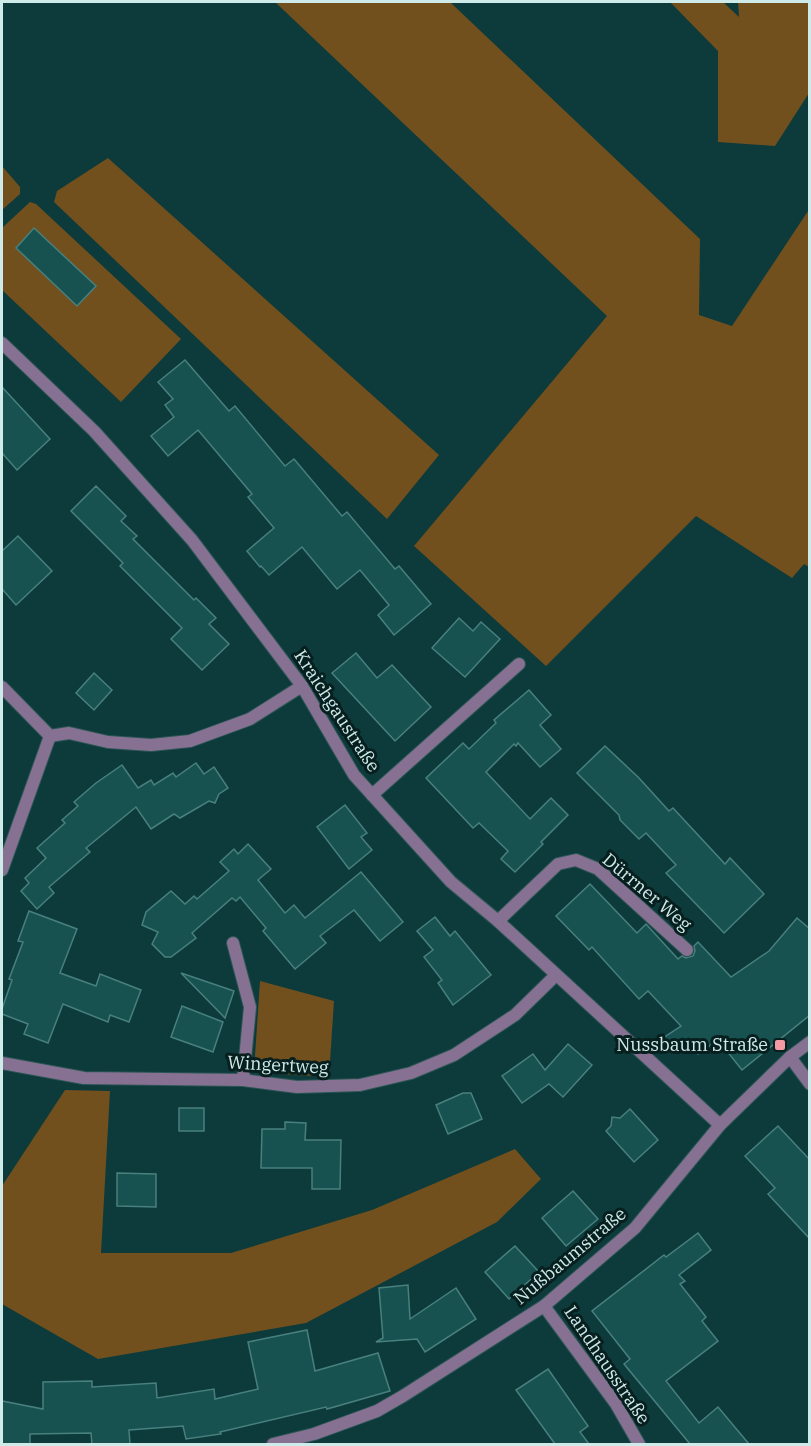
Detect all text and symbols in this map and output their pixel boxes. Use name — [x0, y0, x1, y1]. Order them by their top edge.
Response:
street label: Kraichgaustraße — [289, 645, 386, 776]
street label: Dürrner Weg — [598, 848, 697, 936]
place label: Nussbaum Straße — [616, 1033, 768, 1056]
marker: Nussbaum Straße — [773, 1038, 787, 1052]
street label: Wingertweg — [227, 1050, 329, 1079]
street label: Nußbaumstraße — [509, 1202, 631, 1309]
street label: Landhausstraße — [559, 1301, 655, 1428]

